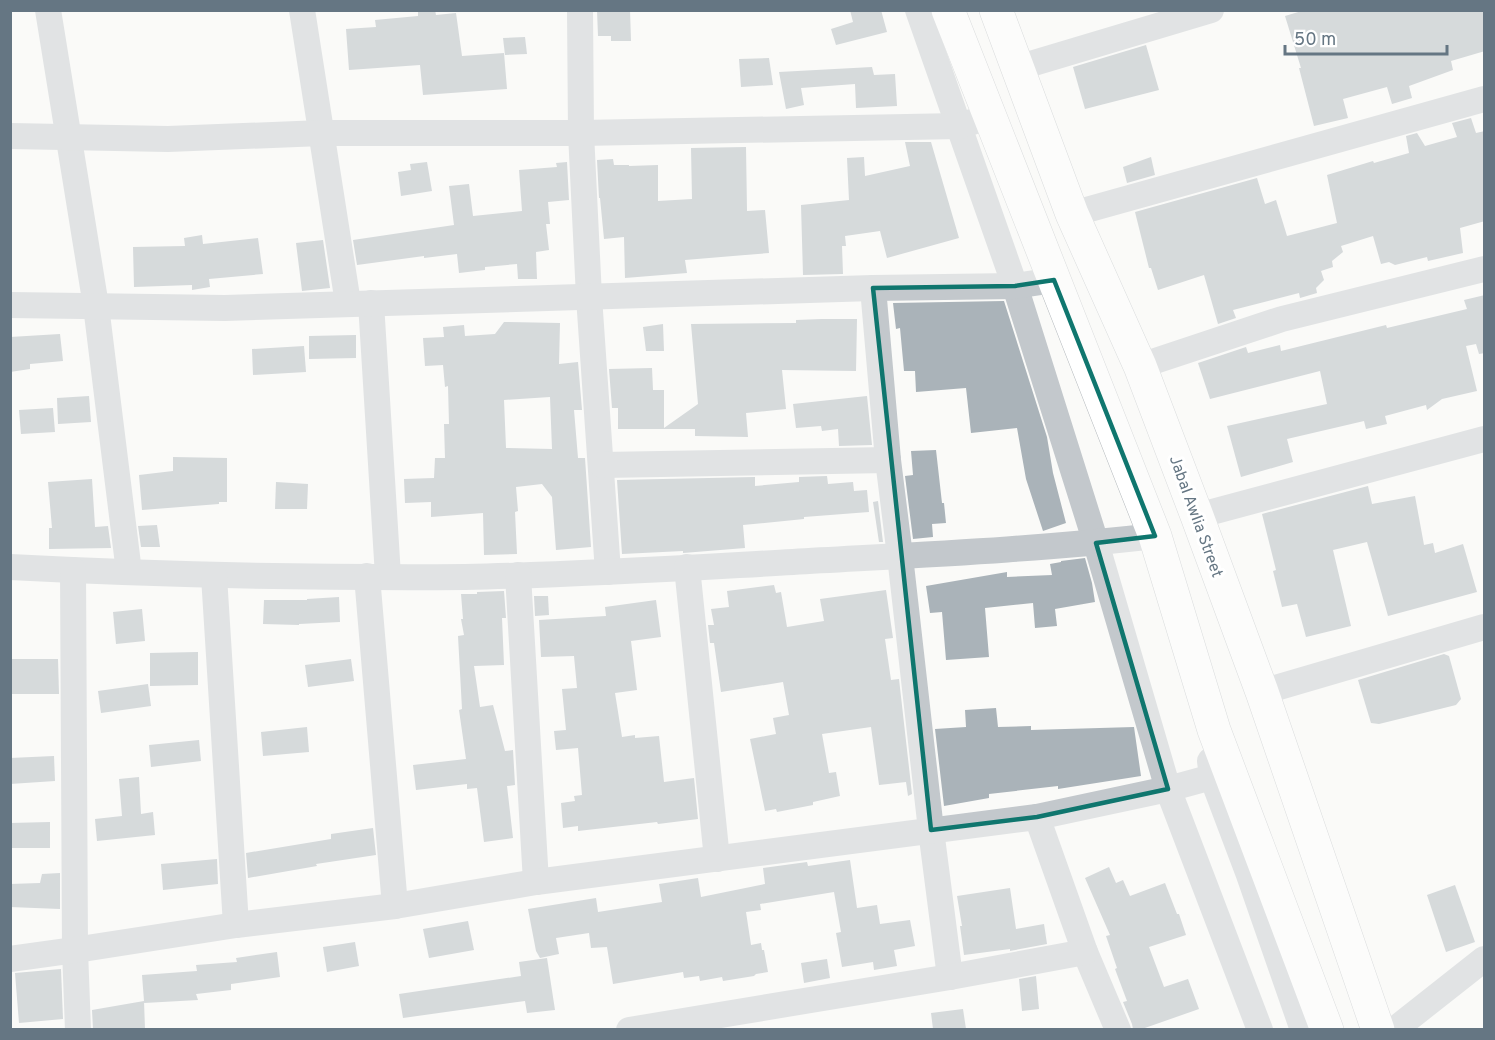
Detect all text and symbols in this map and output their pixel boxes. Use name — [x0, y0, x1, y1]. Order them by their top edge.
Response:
scale bar — [1285, 18, 1447, 56]
text: 50 m — [1294, 29, 1336, 52]
street label: Jabal Awlia Street — [1164, 453, 1226, 580]

